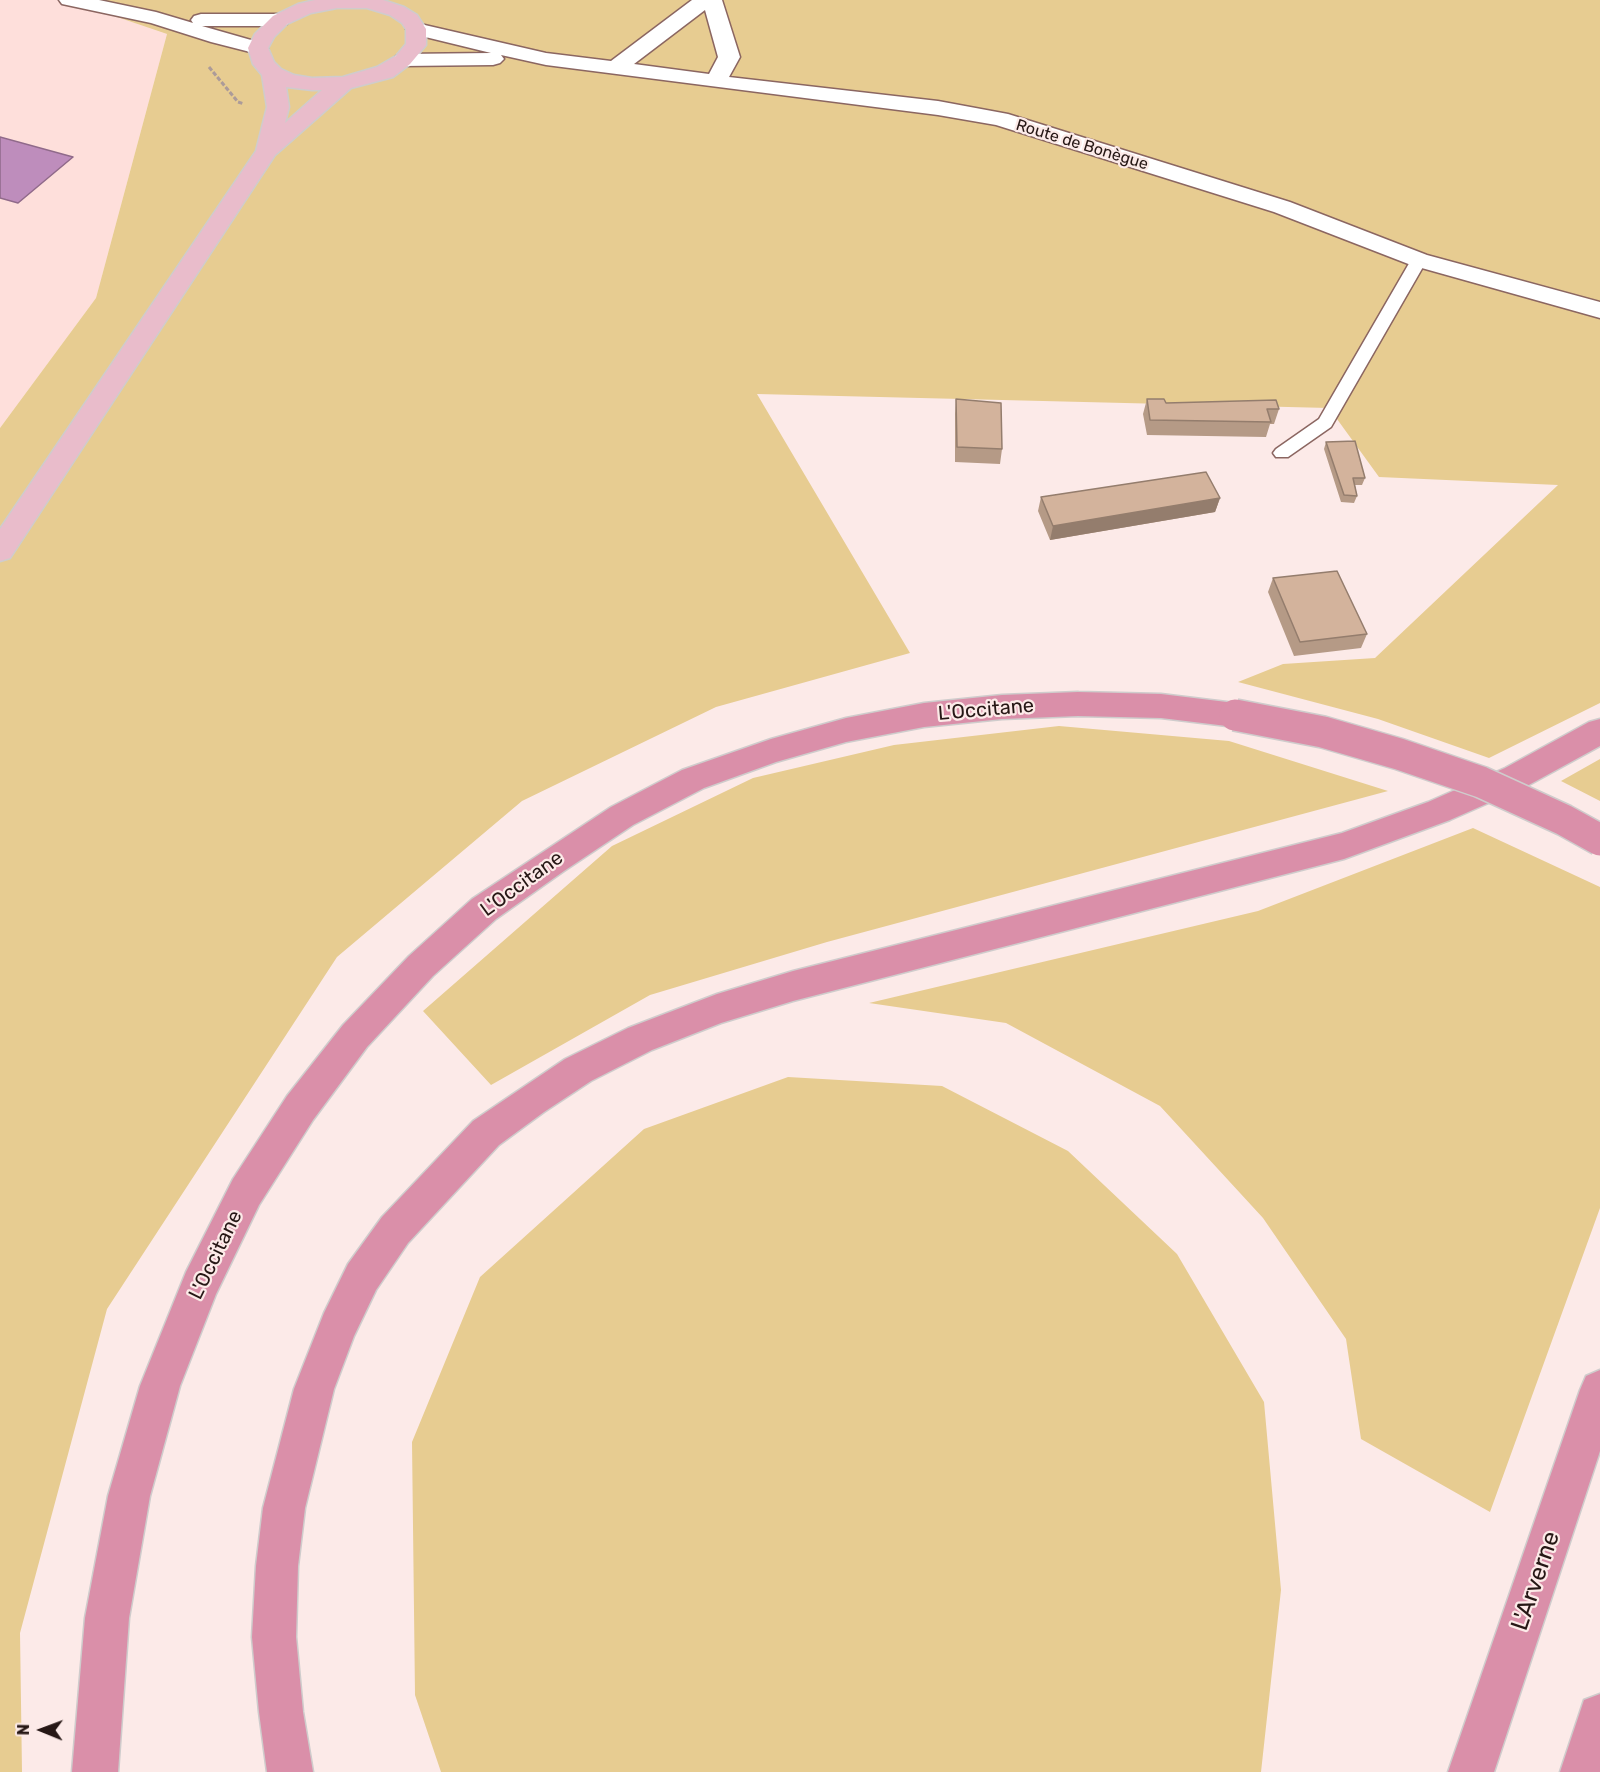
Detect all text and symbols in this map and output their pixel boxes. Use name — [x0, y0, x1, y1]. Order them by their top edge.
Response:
street label: Route de Bonègue — [1013, 116, 1151, 174]
street label: L'Occitane — [937, 694, 1035, 726]
street label: L'Occitane — [476, 846, 568, 922]
street label: L'Occitane — [184, 1207, 248, 1303]
street label: L'Arverne — [1506, 1528, 1566, 1634]
north arrow — [12, 1700, 72, 1760]
text: N — [14, 1724, 33, 1736]

